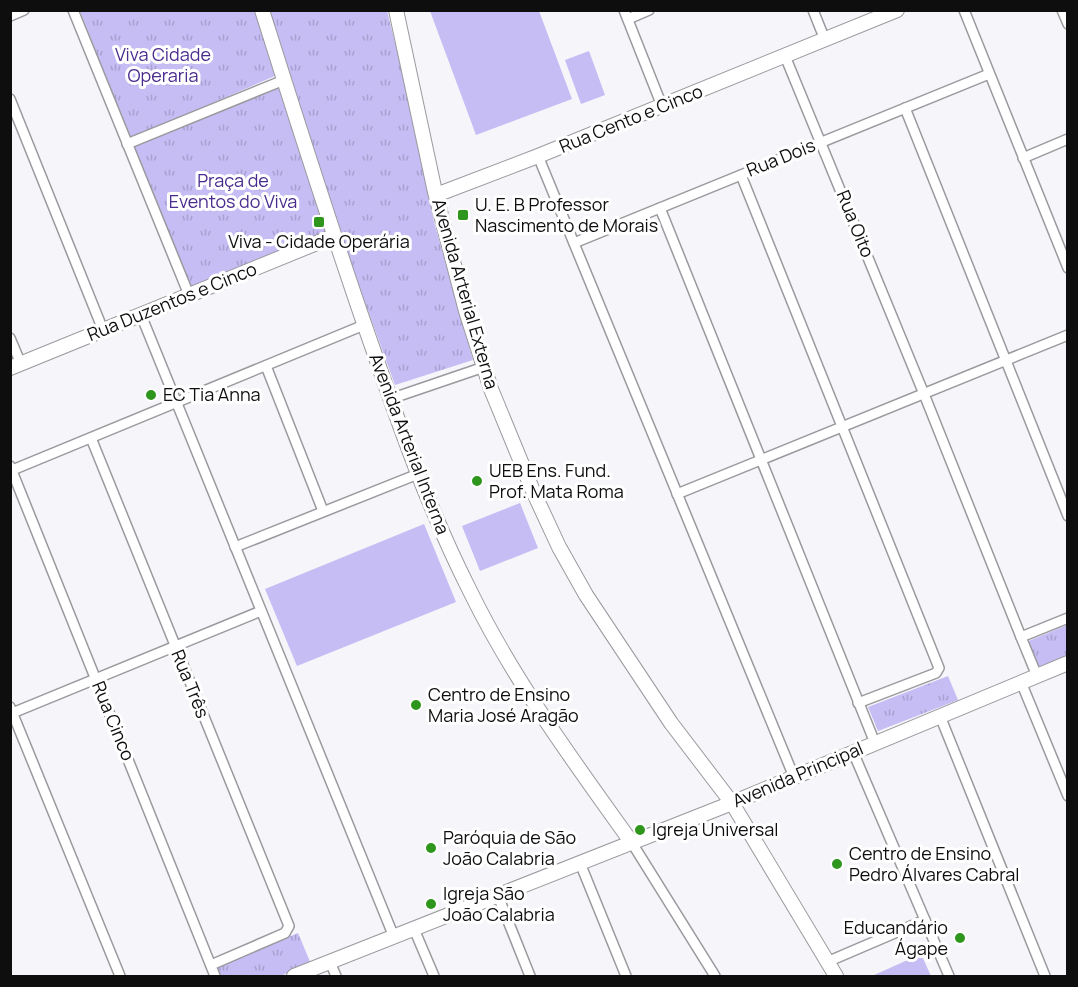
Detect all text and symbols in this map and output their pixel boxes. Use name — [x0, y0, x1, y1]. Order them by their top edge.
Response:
park label: Viva Cidade Operaria — [115, 42, 211, 87]
street label: Rua Cento e Cinco — [555, 78, 706, 158]
street label: Rua Dois — [743, 132, 819, 182]
park label: Praça de Eventos do Viva — [169, 168, 297, 213]
street label: Rua Oito — [832, 187, 880, 261]
place label: U. E. B Professor Nascimento de Morais — [475, 192, 658, 237]
street label: Avenida Arterial Externa — [427, 196, 505, 392]
marker: U. E. B Professor Nascimento de Morais — [456, 208, 470, 222]
marker: Viva - Cidade Operária — [312, 215, 326, 229]
place label: Viva - Cidade Operária — [228, 229, 410, 253]
street label: Rua Duzentos e Cinco — [83, 256, 260, 346]
street label: Avenida Arterial Interna — [364, 350, 456, 538]
place label: EC Tia Anna — [163, 382, 261, 406]
marker: EC Tia Anna — [144, 388, 158, 402]
place label: UEB Ens. Fund. Prof. Mata Roma — [489, 458, 624, 503]
marker: UEB Ens. Fund. Prof. Mata Roma — [470, 474, 484, 488]
street label: Rua Três — [166, 646, 216, 721]
street label: Rua Cinco — [87, 677, 141, 764]
place label: Centro de Ensino Maria José Aragão — [428, 682, 579, 727]
marker: Centro de Ensino Maria José Aragão — [409, 698, 423, 712]
street label: Avenida Principal — [729, 736, 867, 812]
place label: Igreja Universal — [652, 817, 778, 841]
marker: Igreja Universal — [633, 823, 647, 837]
place label: Paróquia de São João Calabria — [443, 825, 576, 870]
marker: Paróquia de São João Calabria — [424, 841, 438, 855]
place label: Centro de Ensino Pedro Álvares Cabral — [849, 841, 1020, 886]
marker: Centro de Ensino Pedro Álvares Cabral — [830, 857, 844, 871]
place label: Igreja São João Calabria — [443, 881, 555, 926]
marker: Igreja São João Calabria — [424, 897, 438, 911]
place label: Educandário Ágape — [844, 915, 948, 960]
marker: Educandário Ágape — [953, 931, 967, 945]

